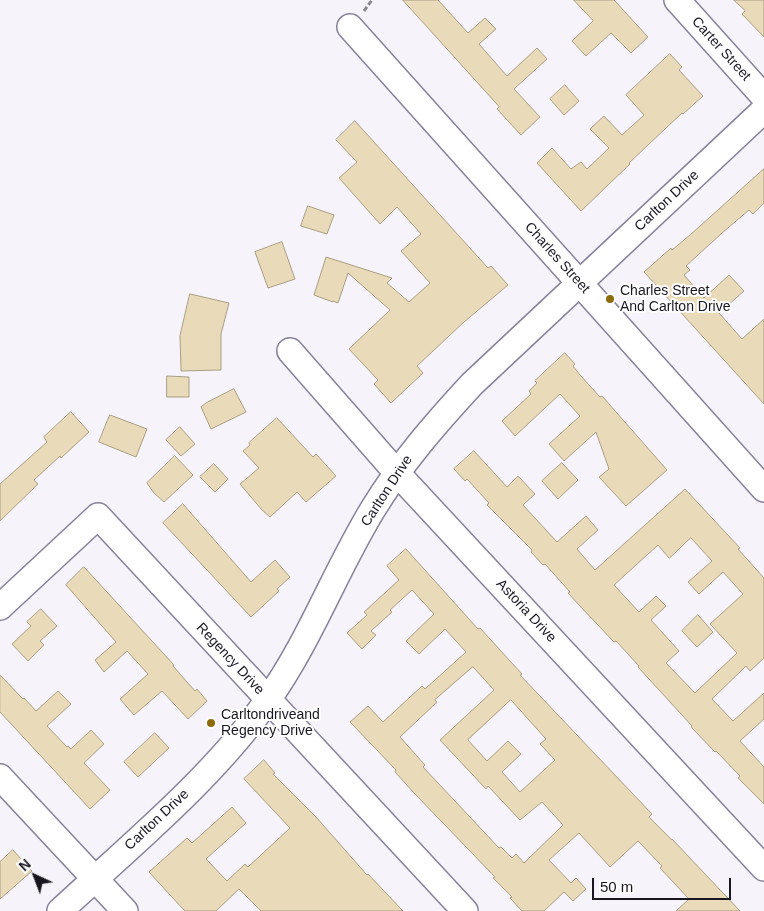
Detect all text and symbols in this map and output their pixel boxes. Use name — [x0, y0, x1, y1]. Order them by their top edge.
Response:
street label: Carter Street — [688, 14, 754, 84]
street label: Carlton Drive — [631, 167, 703, 235]
street label: Charles Street — [521, 219, 593, 297]
place label: Charles Street And Carlton Drive — [620, 283, 730, 316]
marker: Charles Street And Carlton Drive — [604, 293, 616, 305]
street label: Carlton Drive — [358, 452, 416, 530]
street label: Astoria Drive — [493, 576, 559, 646]
street label: Regency Drive — [193, 620, 267, 698]
place label: Carltondriveand Regency Drive — [221, 707, 320, 740]
marker: Carltondriveand Regency Drive — [205, 717, 217, 729]
street label: Carlton Drive — [121, 786, 193, 854]
north arrow — [10, 851, 60, 901]
text: N — [16, 856, 34, 874]
scale bar — [594, 868, 733, 900]
text: 50 m — [600, 878, 633, 895]

